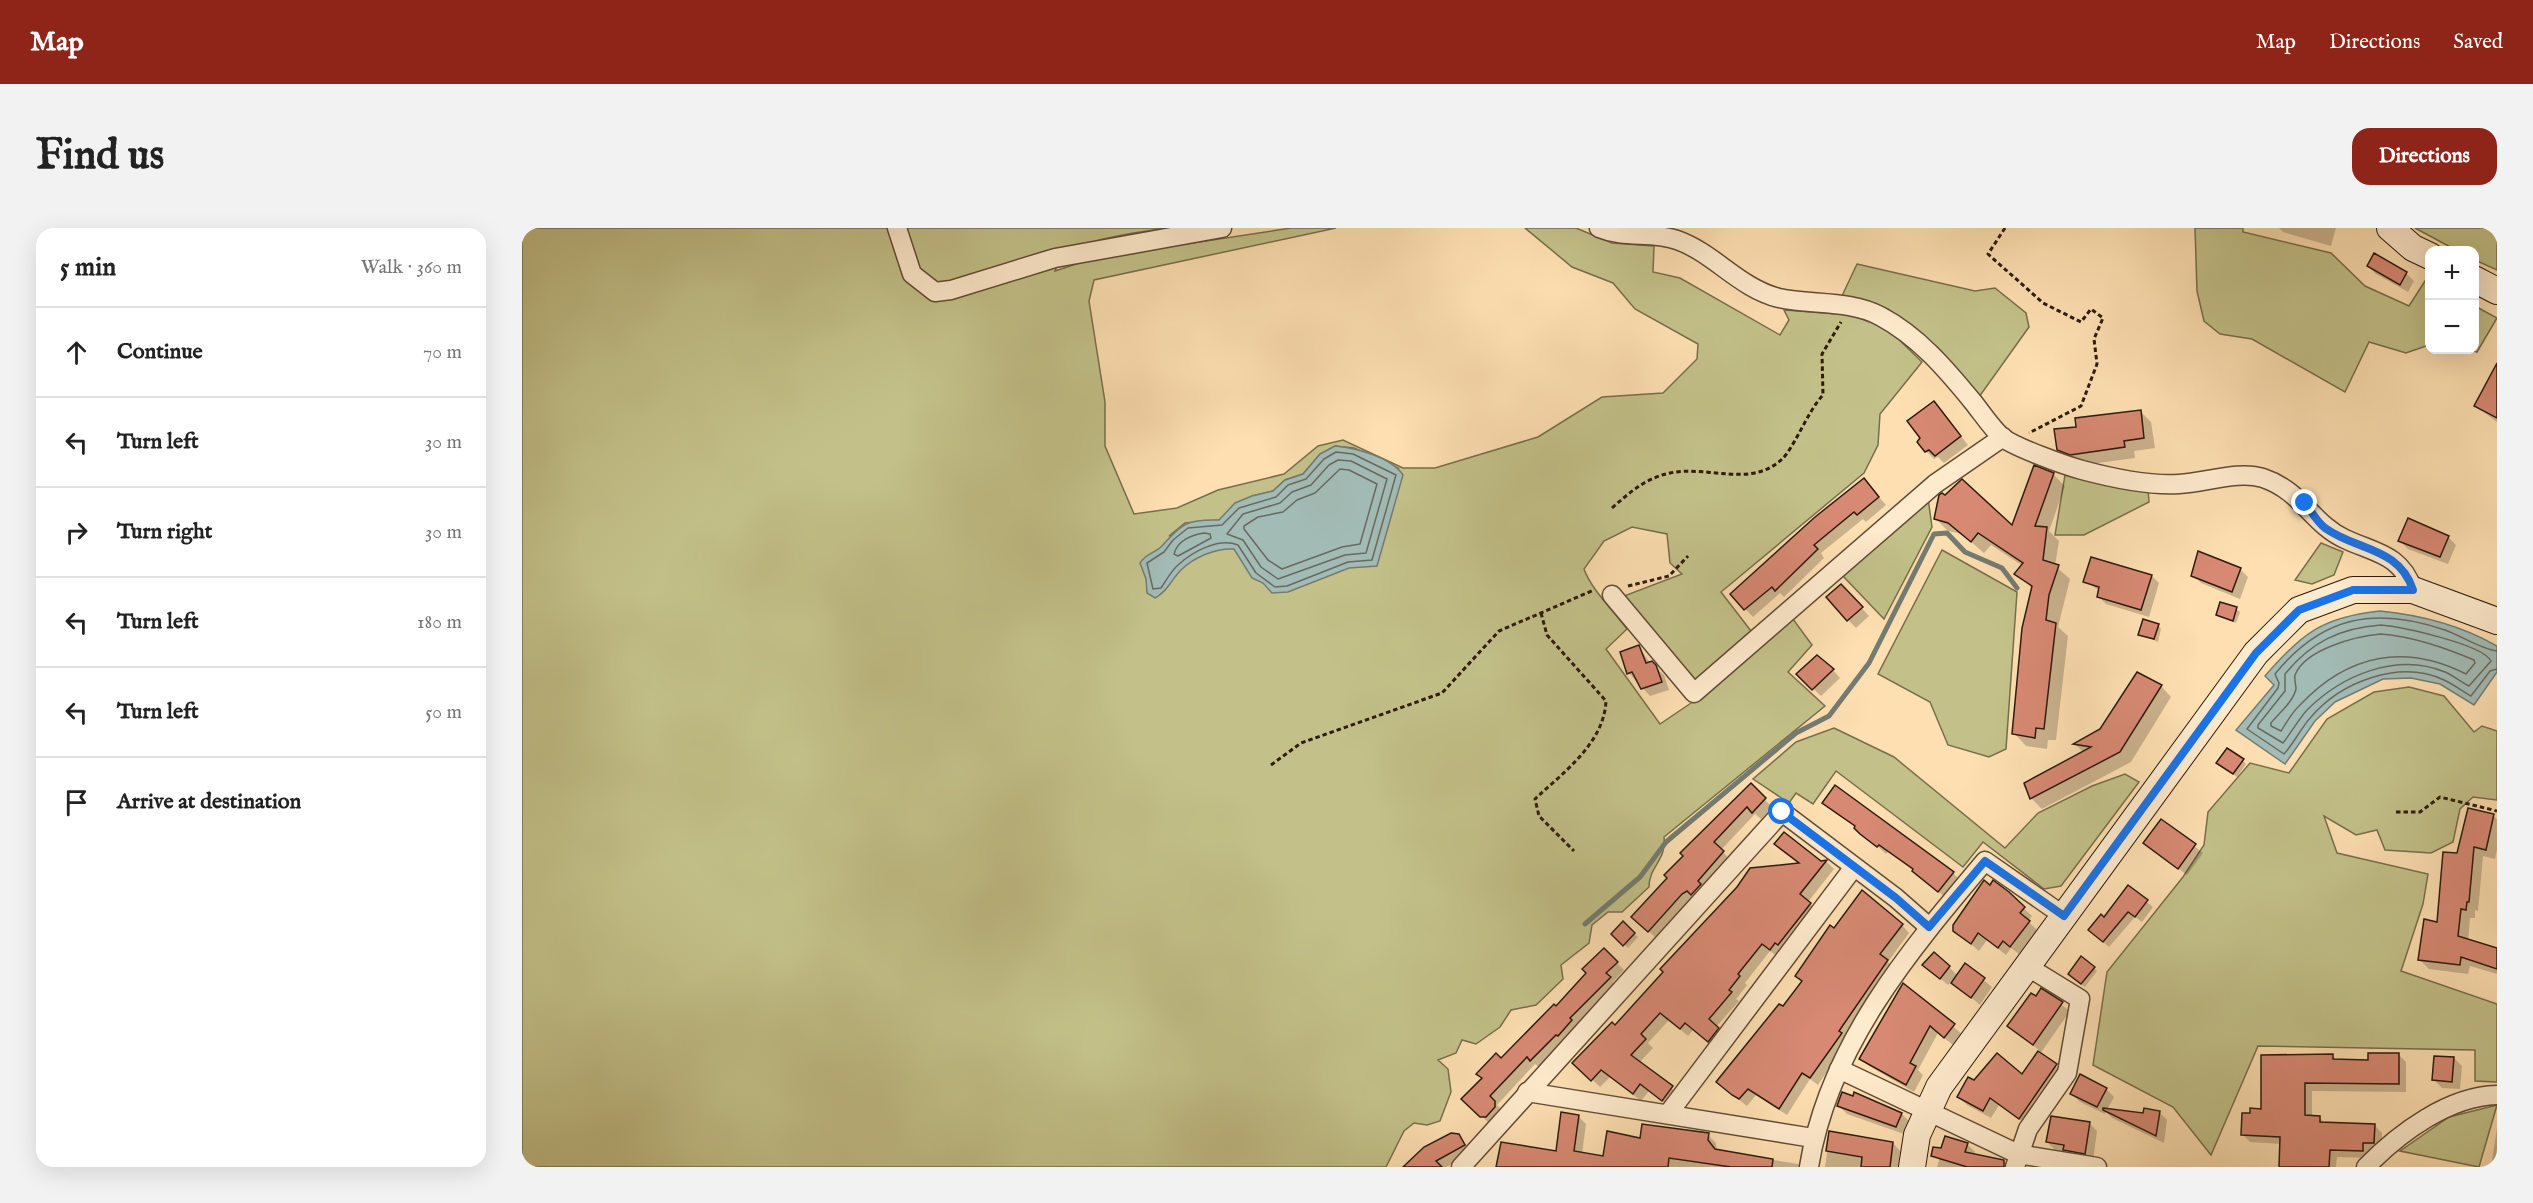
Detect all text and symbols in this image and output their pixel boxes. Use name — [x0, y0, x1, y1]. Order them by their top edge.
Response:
text: Map — [30, 25, 84, 60]
text: Map — [2256, 29, 2296, 56]
text: Directions — [2329, 29, 2420, 56]
text: Saved — [2453, 29, 2503, 56]
button: Directions — [2352, 128, 2497, 185]
text: Find us — [36, 130, 164, 183]
map controls — [2425, 246, 2479, 354]
button: + — [2425, 246, 2479, 300]
text: 5 min — [60, 251, 116, 284]
text: Walk · 360 m — [361, 255, 462, 280]
button: − — [2425, 300, 2479, 354]
icon: ahead — [60, 336, 93, 369]
text: Continue — [117, 338, 203, 366]
text: 70 m — [423, 340, 462, 365]
icon: left — [60, 426, 93, 459]
text: Turn left — [117, 428, 199, 456]
text: 30 m — [425, 430, 462, 455]
route end — [2291, 489, 2317, 515]
icon: right — [60, 516, 93, 549]
text: Turn right — [117, 518, 212, 546]
text: 30 m — [425, 520, 462, 545]
icon: left — [60, 606, 93, 639]
text: Turn left — [117, 608, 199, 636]
text: 180 m — [417, 610, 462, 635]
icon: left — [60, 696, 93, 729]
text: Turn left — [117, 698, 199, 726]
text: 50 m — [425, 700, 462, 725]
icon: arrive — [60, 786, 93, 819]
text: Arrive at destination — [117, 788, 301, 816]
route start — [1768, 798, 1794, 824]

